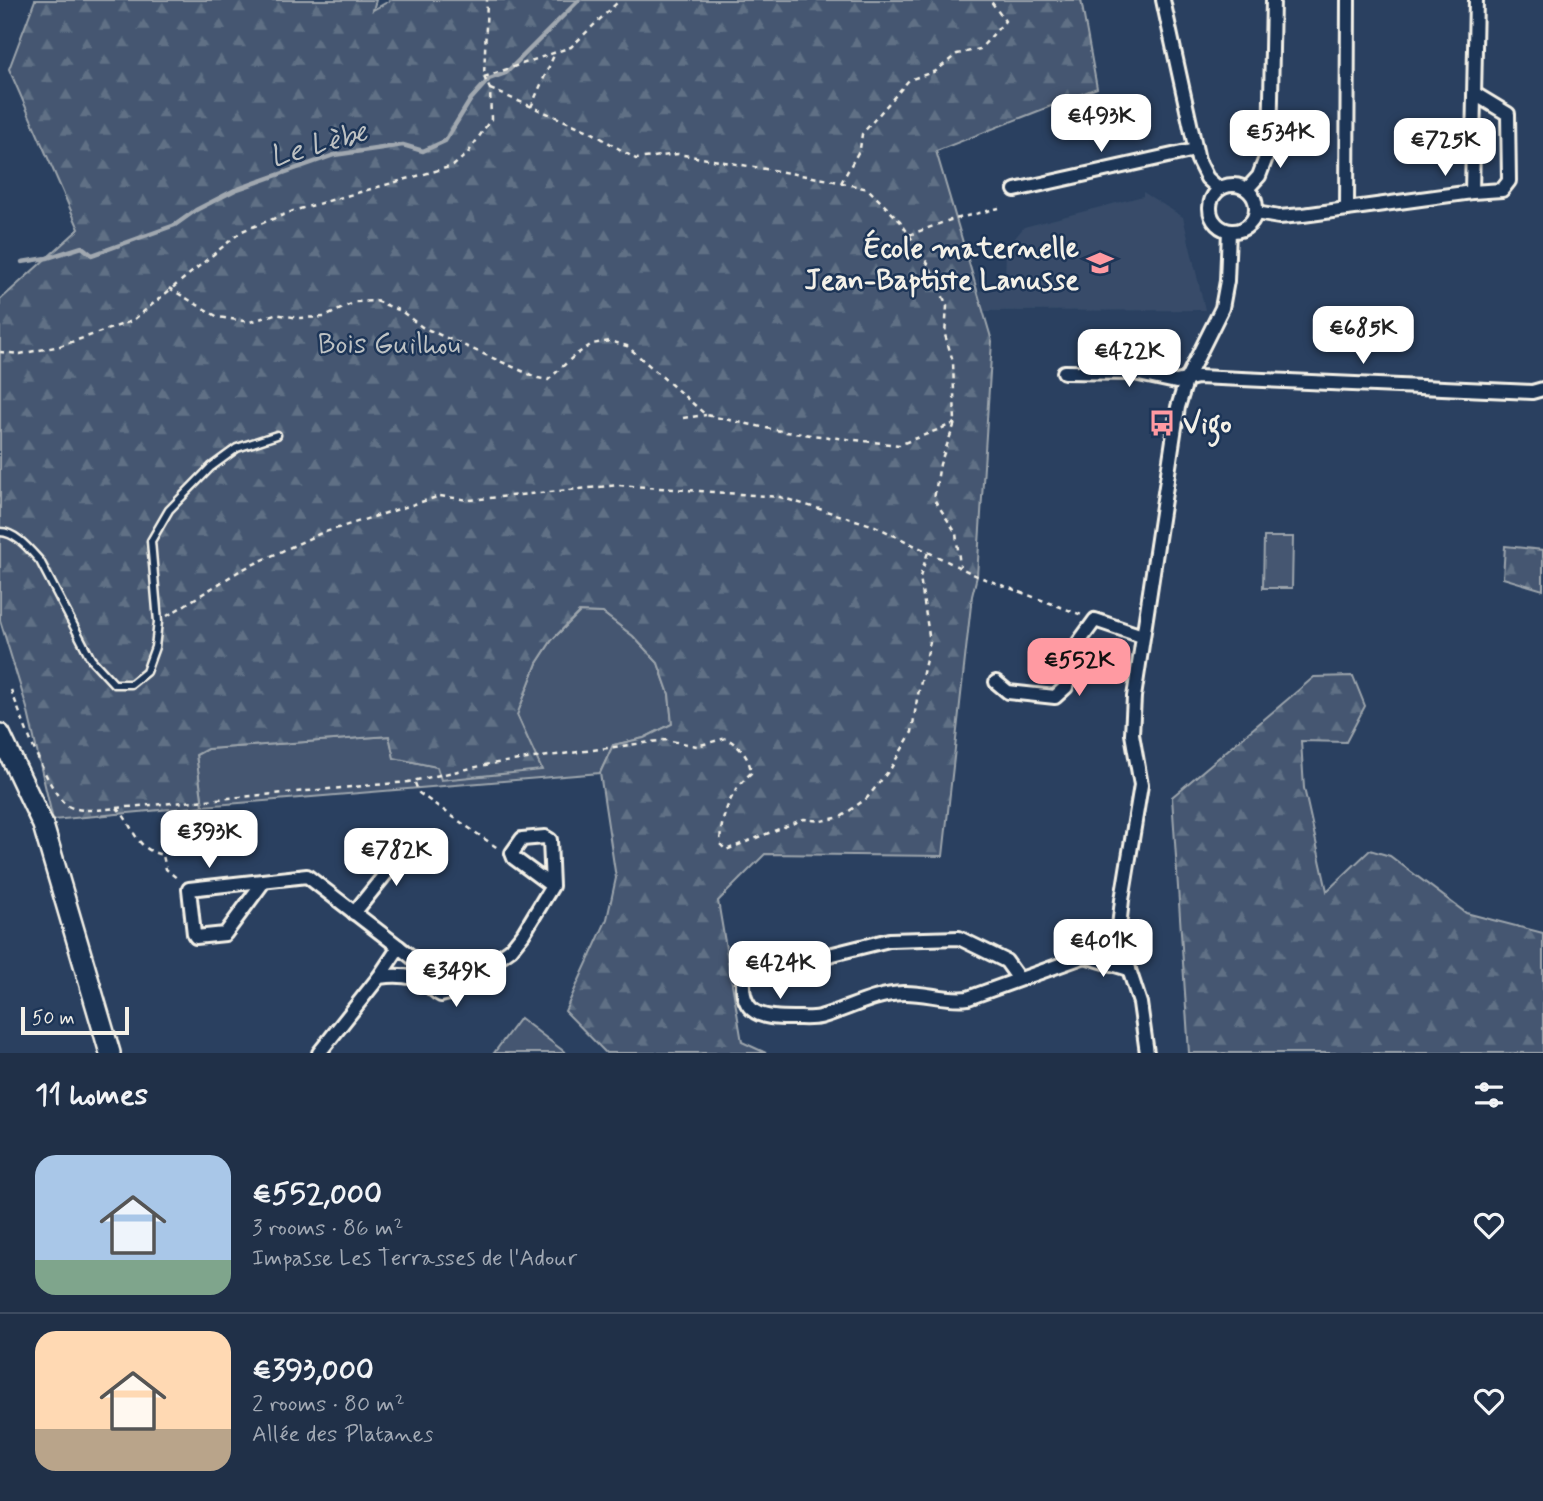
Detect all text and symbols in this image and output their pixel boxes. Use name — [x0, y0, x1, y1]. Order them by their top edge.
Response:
pin: €493K — [1052, 94, 1150, 154]
text: €493K — [1067, 102, 1135, 132]
pin: €534K — [1231, 110, 1329, 170]
water label: Le Lèbe — [265, 113, 373, 177]
text: €534K — [1246, 118, 1314, 148]
pin: €725K — [1396, 118, 1494, 178]
text: €725K — [1410, 126, 1480, 156]
place label: École maternelle Jean-Baptiste Lanusse — [804, 229, 1079, 300]
school or university icon: École maternelle Jean-Baptiste Lanusse — [1085, 248, 1115, 278]
pin: €685K — [1314, 306, 1412, 366]
text: €685K — [1329, 314, 1397, 344]
park label: Bois Guilhou — [318, 327, 460, 364]
pin: €422K — [1080, 330, 1178, 389]
text: €422K — [1094, 337, 1164, 367]
place label: Vigo — [1183, 407, 1232, 447]
bus stop icon: Vigo — [1147, 408, 1177, 438]
pin: €552K — [1030, 638, 1128, 698]
text: €552K — [1043, 646, 1115, 676]
pin: €393K — [160, 810, 258, 870]
text: €393K — [177, 818, 241, 848]
pin: €782K — [347, 828, 445, 888]
text: €782K — [360, 836, 432, 866]
pin: €401K — [1054, 920, 1152, 979]
text: €401K — [1070, 927, 1136, 957]
pin: €424K — [731, 942, 829, 1001]
text: €424K — [745, 949, 815, 979]
pin: €349K — [407, 950, 505, 1009]
text: €349K — [422, 957, 490, 987]
scale bar — [21, 1004, 130, 1036]
text: 50 m — [32, 1006, 75, 1031]
text: 11 homes — [35, 1076, 148, 1115]
icon: filters — [1470, 1076, 1508, 1114]
text: €552,000 — [252, 1175, 382, 1214]
icon: home — [91, 1183, 175, 1267]
icon: heart — [1470, 1206, 1508, 1244]
text: 3 rooms · 86 m² — [252, 1214, 403, 1244]
text: Impasse Les Terrasses de l'Adour — [252, 1244, 577, 1274]
text: €393,000 — [252, 1351, 374, 1390]
icon: home — [91, 1359, 175, 1443]
icon: heart — [1470, 1382, 1508, 1420]
text: 2 rooms · 80 m² — [252, 1390, 405, 1420]
text: Allée des Platanes — [252, 1420, 433, 1450]

